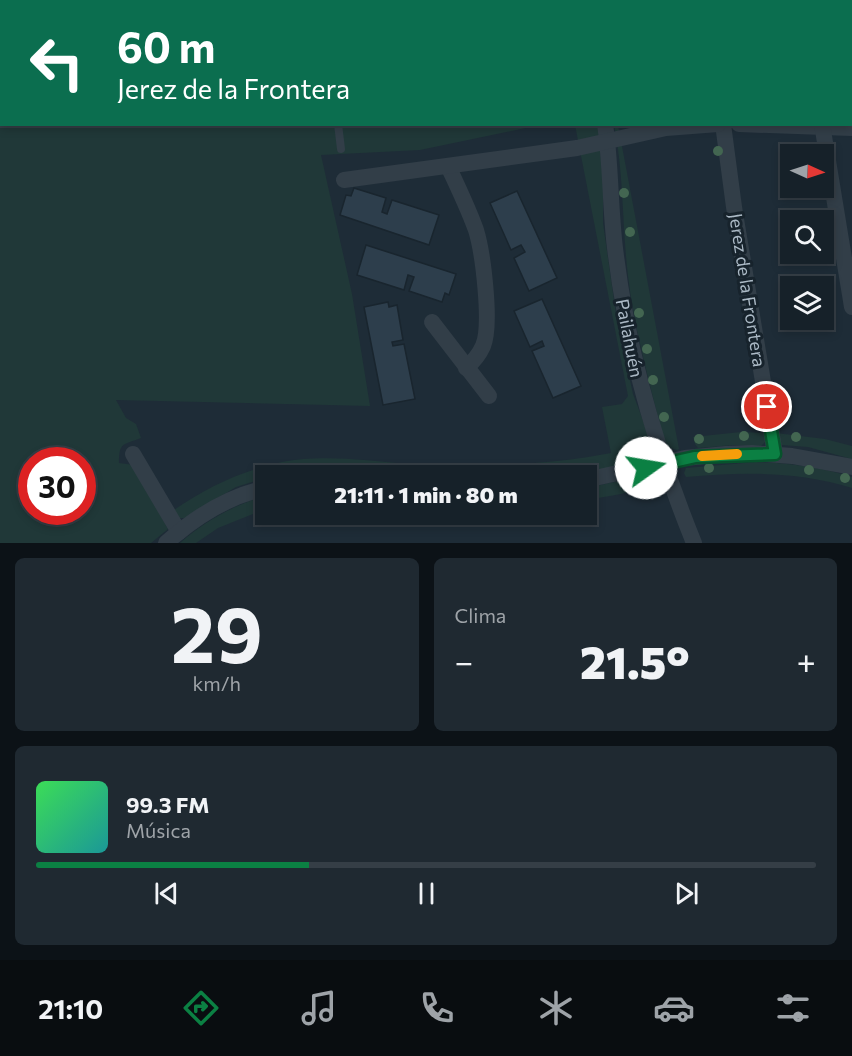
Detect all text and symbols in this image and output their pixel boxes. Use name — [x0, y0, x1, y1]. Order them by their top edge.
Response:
text: 60 m — [117, 20, 216, 72]
icon: left — [18, 24, 96, 102]
text: Jerez de la Frontera — [117, 72, 350, 105]
north arrow — [780, 144, 834, 198]
map controls — [780, 144, 834, 330]
button: search — [780, 210, 834, 264]
street label: Jerez de la Frontera — [725, 212, 771, 368]
button: layers — [780, 276, 834, 330]
street label: Pailahuén — [612, 297, 648, 379]
pin — [741, 381, 792, 432]
icon: arrive — [750, 390, 783, 423]
position arrow — [614, 436, 678, 500]
speed limit sign: 30 — [18, 447, 96, 525]
text: 21:11 · 1 min · 80 m — [334, 481, 518, 508]
text: 29 — [171, 584, 263, 679]
text: Clima — [455, 603, 506, 627]
text: 21.5° — [580, 633, 690, 688]
text: − — [455, 640, 473, 681]
text: + — [797, 640, 816, 681]
text: km/h — [192, 671, 241, 695]
text: 99.3 FM — [126, 791, 210, 818]
text: Música — [126, 818, 191, 842]
icon: previous — [150, 877, 183, 910]
icon: pause — [410, 877, 443, 910]
icon: next — [670, 877, 703, 910]
icon: directions — [180, 987, 222, 1029]
icon: music — [298, 987, 340, 1029]
icon: phone — [416, 987, 458, 1029]
icon: climate — [535, 987, 577, 1029]
icon: car — [653, 987, 695, 1029]
icon: filters — [772, 987, 814, 1029]
text: 21:10 — [38, 992, 103, 1025]

